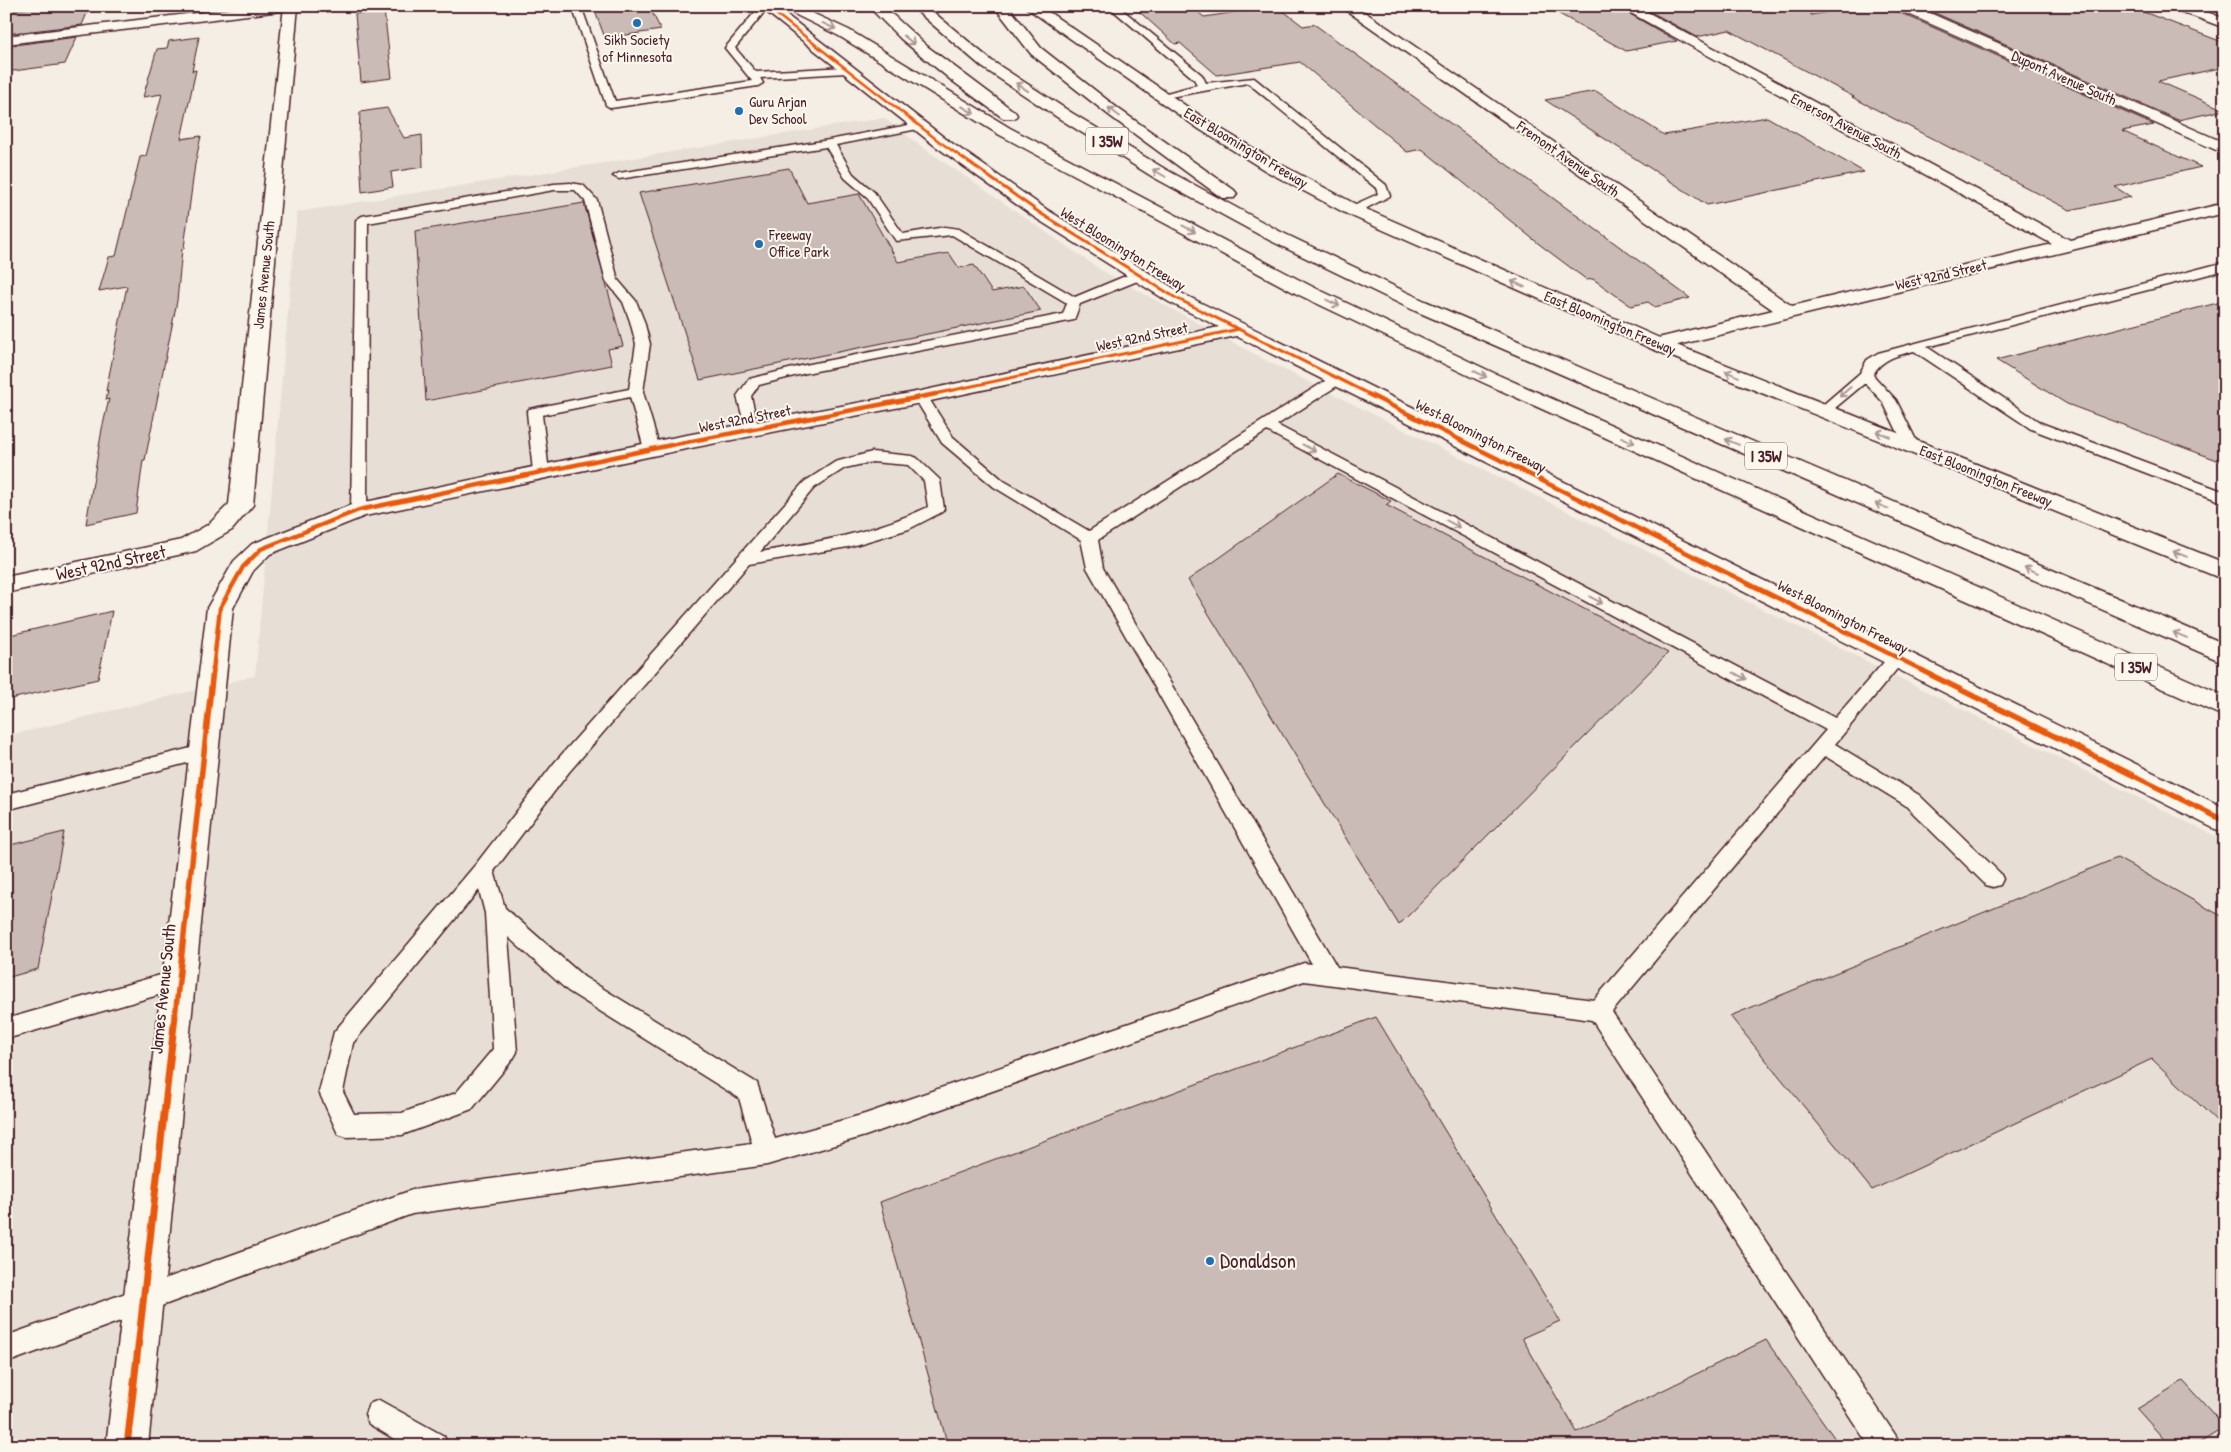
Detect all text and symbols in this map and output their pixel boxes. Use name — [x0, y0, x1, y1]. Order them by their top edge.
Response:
marker: Sikh Society of Minnesota — [631, 17, 643, 29]
one-way arrow — [821, 22, 836, 32]
place label: Sikh Society of Minnesota — [602, 29, 672, 67]
one-way arrow — [903, 35, 916, 46]
street label: Dupont Avenue South — [2008, 45, 2120, 110]
one-way arrow — [1015, 82, 1029, 92]
street label: Emerson Avenue South — [1787, 88, 1905, 164]
place label: Guru Arjan Dev School — [749, 91, 807, 129]
street label: East Bloomington Freeway — [1180, 102, 1312, 193]
marker: Guru Arjan Dev School — [733, 105, 745, 117]
one-way arrow — [961, 105, 975, 115]
one-way arrow — [1108, 107, 1121, 118]
street label: Fremont Avenue South — [1512, 115, 1624, 202]
road number: I 35W — [1086, 128, 1128, 154]
one-way arrow — [1152, 168, 1167, 178]
street label: West Bloomington Freeway — [1057, 201, 1190, 296]
street label: James Avenue South — [247, 220, 280, 330]
place label: Freeway Office Park — [768, 224, 829, 262]
one-way arrow — [1181, 225, 1196, 234]
marker: Freeway Office Park — [753, 238, 765, 250]
street label: West 92nd Street — [1893, 254, 1989, 295]
one-way arrow — [1511, 278, 1526, 288]
street label: East Bloomington Freeway — [1541, 285, 1679, 360]
one-way arrow — [1325, 299, 1340, 309]
street label: West 92nd Street — [1094, 316, 1190, 356]
one-way arrow — [1725, 368, 1740, 378]
one-way arrow — [1472, 369, 1487, 379]
one-way arrow — [1838, 387, 1851, 398]
street label: West Bloomington Freeway — [1412, 393, 1550, 478]
street label: West 92nd Street — [697, 399, 793, 438]
one-way arrow — [1876, 429, 1891, 439]
one-way arrow — [1620, 436, 1635, 446]
one-way arrow — [1725, 436, 1740, 446]
street label: East Bloomington Freeway — [1917, 439, 2056, 512]
road number: I 35W — [1745, 442, 1787, 470]
one-way arrow — [1301, 444, 1316, 453]
one-way arrow — [1875, 501, 1890, 510]
one-way arrow — [1445, 519, 1460, 529]
street label: West 92nd Street — [54, 539, 169, 586]
one-way arrow — [2172, 549, 2188, 558]
one-way arrow — [2024, 565, 2039, 575]
street label: West Bloomington Freeway — [1774, 574, 1912, 659]
one-way arrow — [1589, 595, 1604, 605]
one-way arrow — [2173, 629, 2188, 639]
road number: I 35W — [2115, 654, 2157, 680]
one-way arrow — [1732, 672, 1747, 681]
street label: James Avenue South — [143, 922, 182, 1055]
place label: Donaldson — [1220, 1246, 1296, 1275]
marker: Donaldson — [1204, 1255, 1216, 1267]

